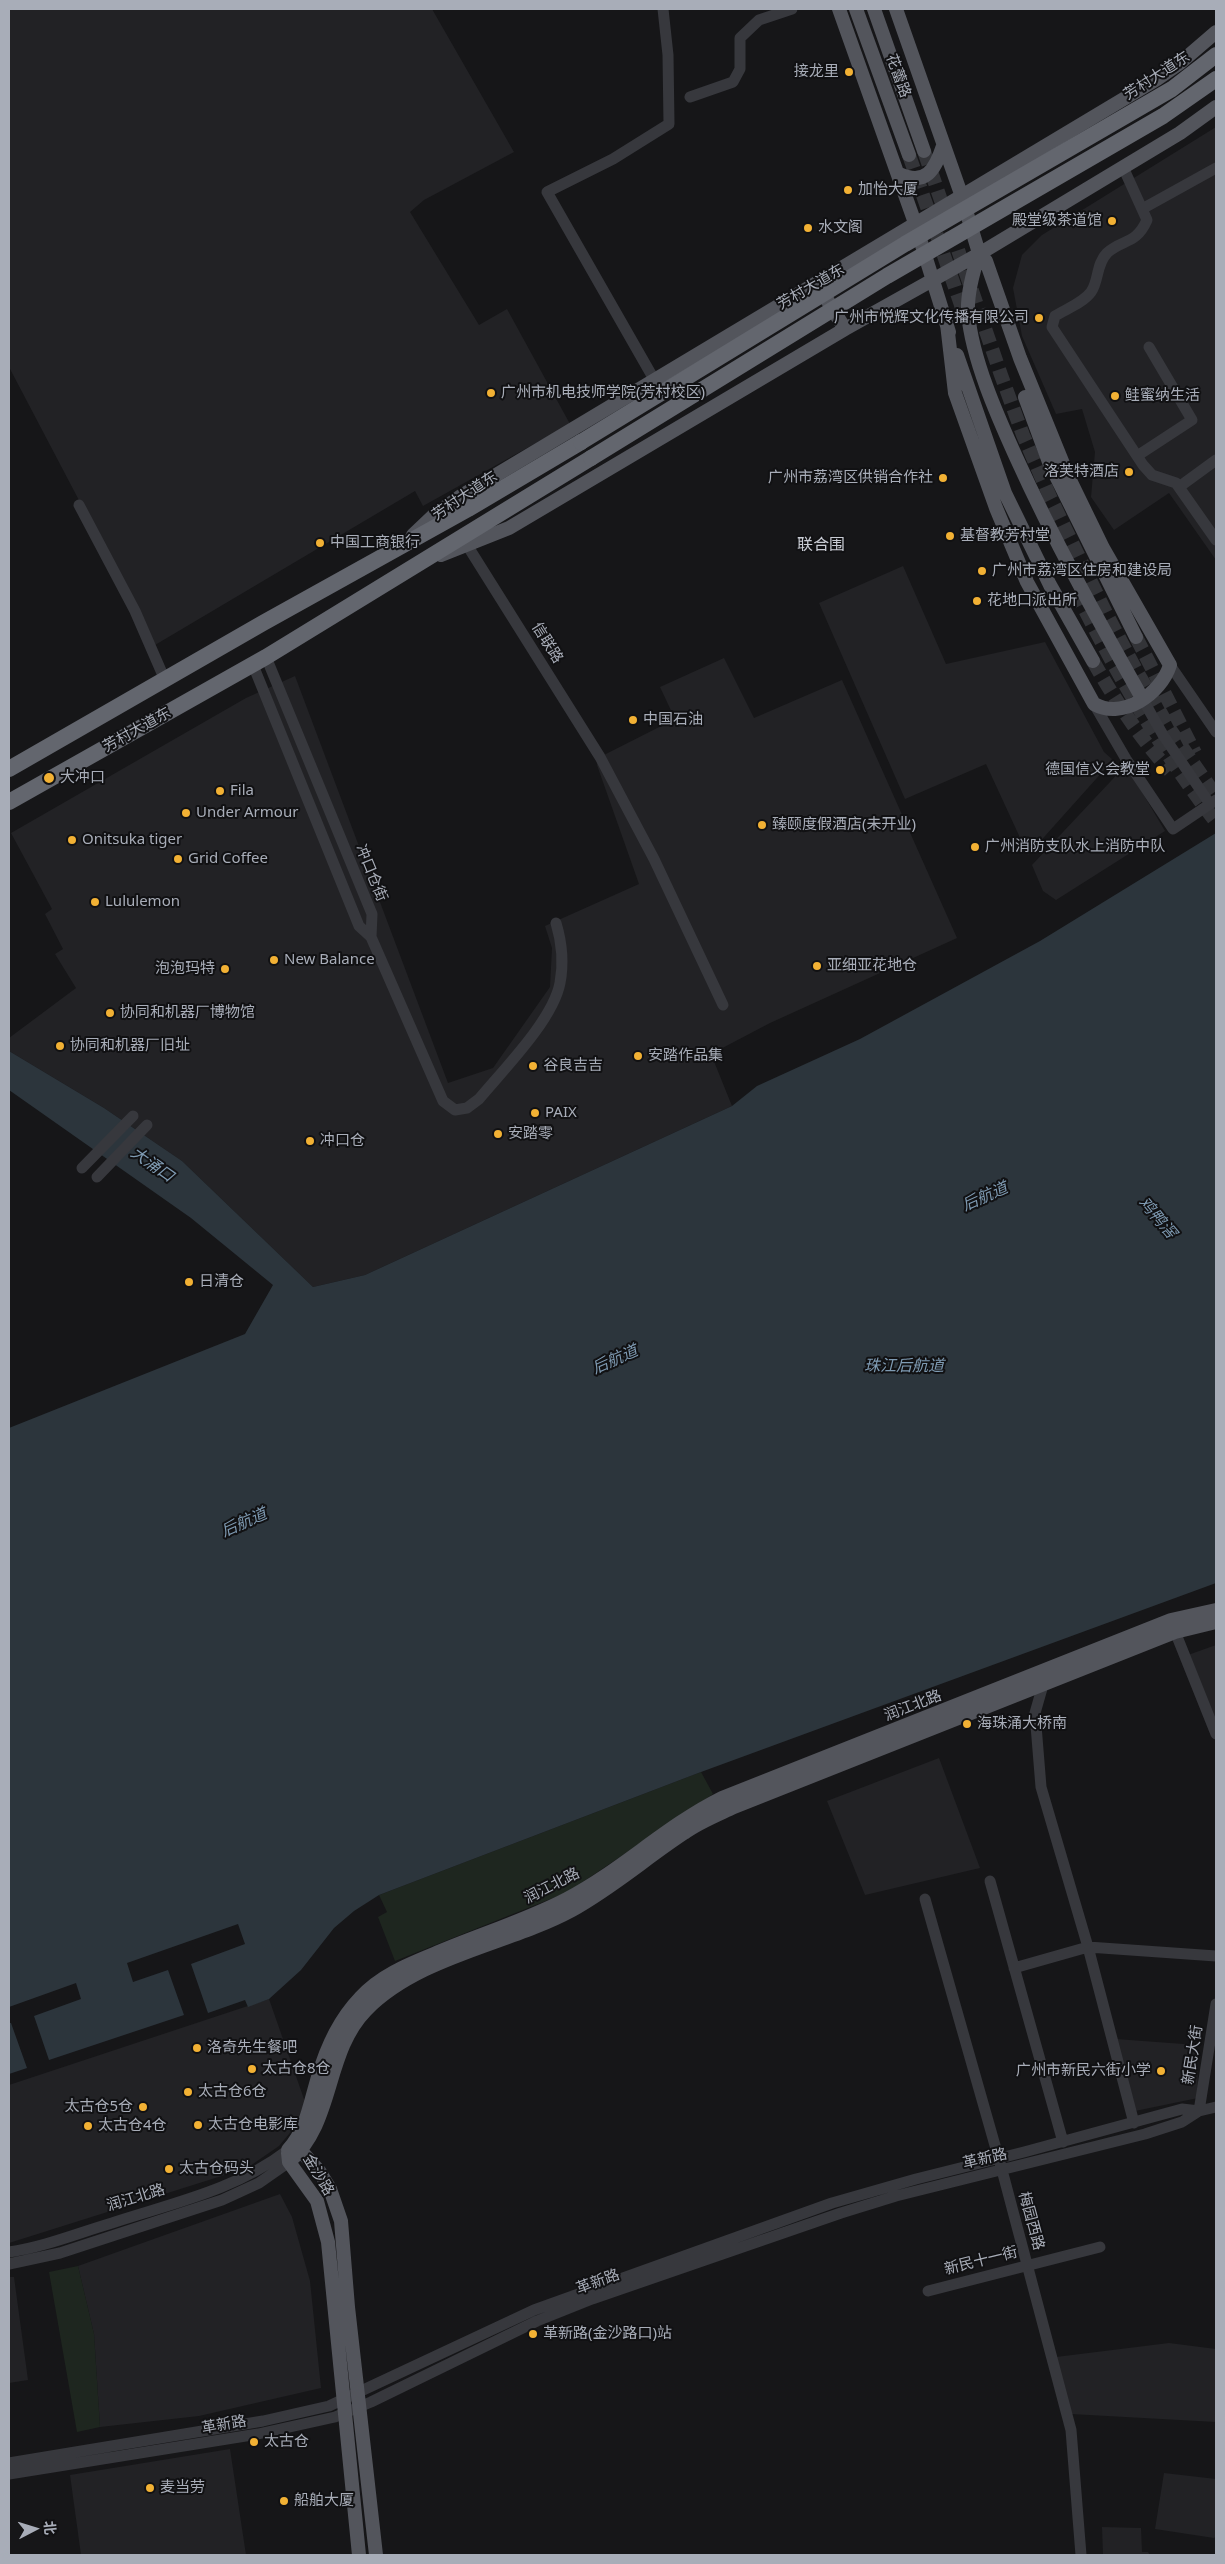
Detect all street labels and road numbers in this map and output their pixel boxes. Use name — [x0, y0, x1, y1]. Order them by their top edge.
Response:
street label: 芳村大道东 — [1121, 48, 1193, 104]
street label: 花蕾路 — [882, 52, 914, 100]
street label: 芳村大道东 — [774, 260, 848, 314]
street label: 芳村大道东 — [429, 468, 501, 524]
street label: 信联路 — [527, 619, 567, 667]
street label: 芳村大道东 — [100, 704, 174, 756]
street label: 冲口仓街 — [351, 842, 391, 904]
street label: 润江北路 — [882, 1687, 944, 1725]
street label: 润江北路 — [521, 1864, 583, 1908]
street label: 新民大街 — [1179, 2024, 1207, 2086]
street label: 革新路 — [961, 2145, 1009, 2173]
street label: 金沙路 — [299, 2151, 337, 2199]
street label: 润江北路 — [105, 2181, 167, 2215]
street label: 梅园西路 — [1015, 2190, 1047, 2252]
street label: 新民十一街 — [942, 2243, 1020, 2279]
street label: 革新路 — [574, 2266, 622, 2298]
street label: 革新路 — [200, 2412, 248, 2438]

